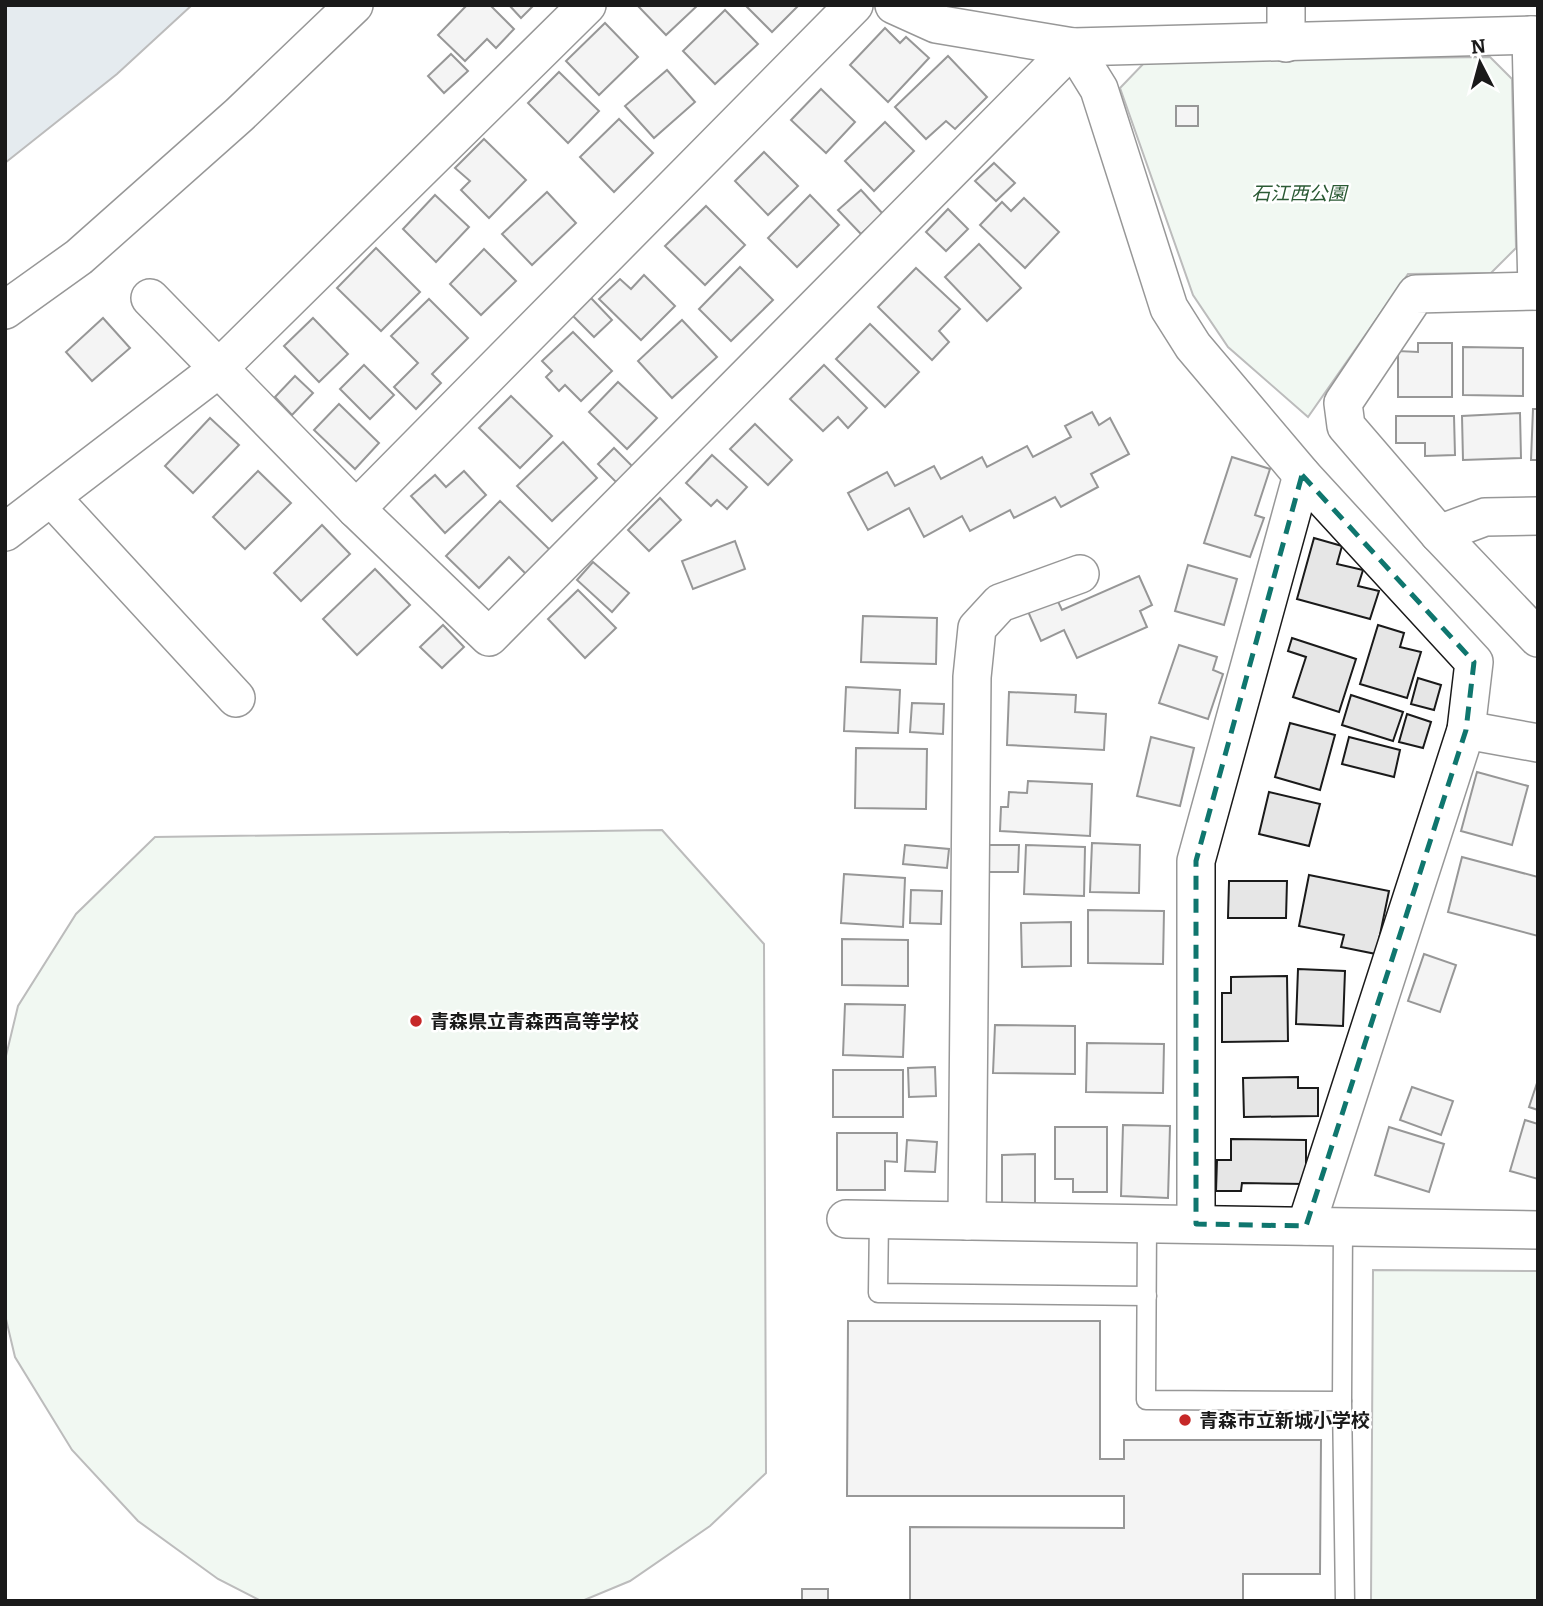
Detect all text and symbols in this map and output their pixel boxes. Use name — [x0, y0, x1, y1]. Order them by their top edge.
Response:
north arrow — [1445, 28, 1515, 98]
text: N — [1470, 34, 1487, 59]
park label: 石江西公園 — [1251, 182, 1349, 205]
place label: 青森県立青森西高等学校 — [430, 1010, 639, 1033]
marker: 青森県立青森西高等学校 — [408, 1013, 424, 1029]
place label: 青森市立新城小学校 — [1199, 1409, 1370, 1432]
marker: 青森市立新城小学校 — [1177, 1412, 1193, 1428]

